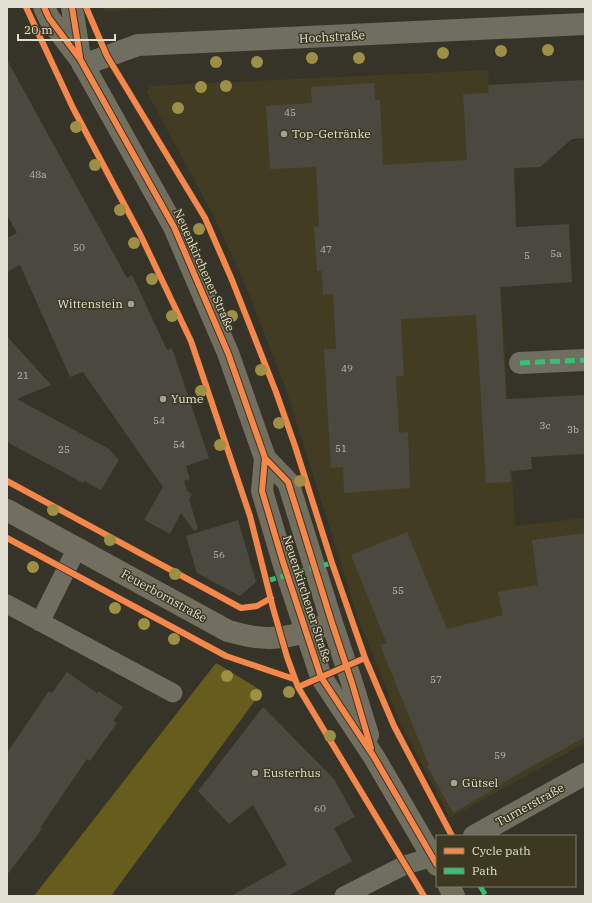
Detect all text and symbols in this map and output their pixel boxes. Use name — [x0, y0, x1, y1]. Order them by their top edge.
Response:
scale bar — [18, 16, 115, 42]
text: 20 m — [24, 22, 53, 37]
street label: Hochstraße — [299, 27, 365, 46]
house number: 45 — [284, 106, 296, 119]
place label: Top-Getränke — [292, 126, 371, 141]
marker: Top-Getränke — [279, 129, 289, 139]
house number: 48a — [29, 168, 47, 181]
street label: Neuenkirchener Straße — [171, 206, 238, 334]
house number: 50 — [73, 241, 85, 254]
house number: 47 — [320, 243, 332, 256]
house number: 5a — [550, 247, 562, 260]
house number: 5 — [524, 249, 530, 262]
place label: Wittenstein — [57, 296, 123, 311]
marker: Wittenstein — [126, 299, 136, 309]
house number: 49 — [341, 362, 353, 375]
house number: 21 — [17, 369, 29, 382]
place label: Yume — [171, 391, 203, 406]
marker: Yume — [158, 394, 168, 404]
house number: 54 — [153, 414, 165, 427]
house number: 3c — [539, 419, 551, 432]
house number: 3b — [567, 423, 579, 436]
house number: 54 — [173, 438, 185, 451]
house number: 51 — [335, 442, 347, 455]
house number: 25 — [58, 443, 70, 456]
street label: Neuenkirchener Straße — [280, 533, 335, 664]
house number: 56 — [213, 548, 225, 561]
street label: Feuerbornstraße — [119, 566, 210, 625]
house number: 55 — [392, 584, 404, 597]
house number: 57 — [430, 673, 442, 686]
house number: 59 — [494, 749, 506, 762]
place label: Eusterhus — [263, 765, 321, 780]
marker: Eusterhus — [250, 768, 260, 778]
place label: Gütsel — [462, 775, 499, 790]
marker: Gütsel — [449, 778, 459, 788]
street label: Turnerstraße — [493, 780, 567, 829]
house number: 60 — [314, 802, 326, 815]
legend — [436, 835, 576, 887]
text: Cycle path — [472, 843, 531, 858]
text: Path — [472, 863, 498, 878]

